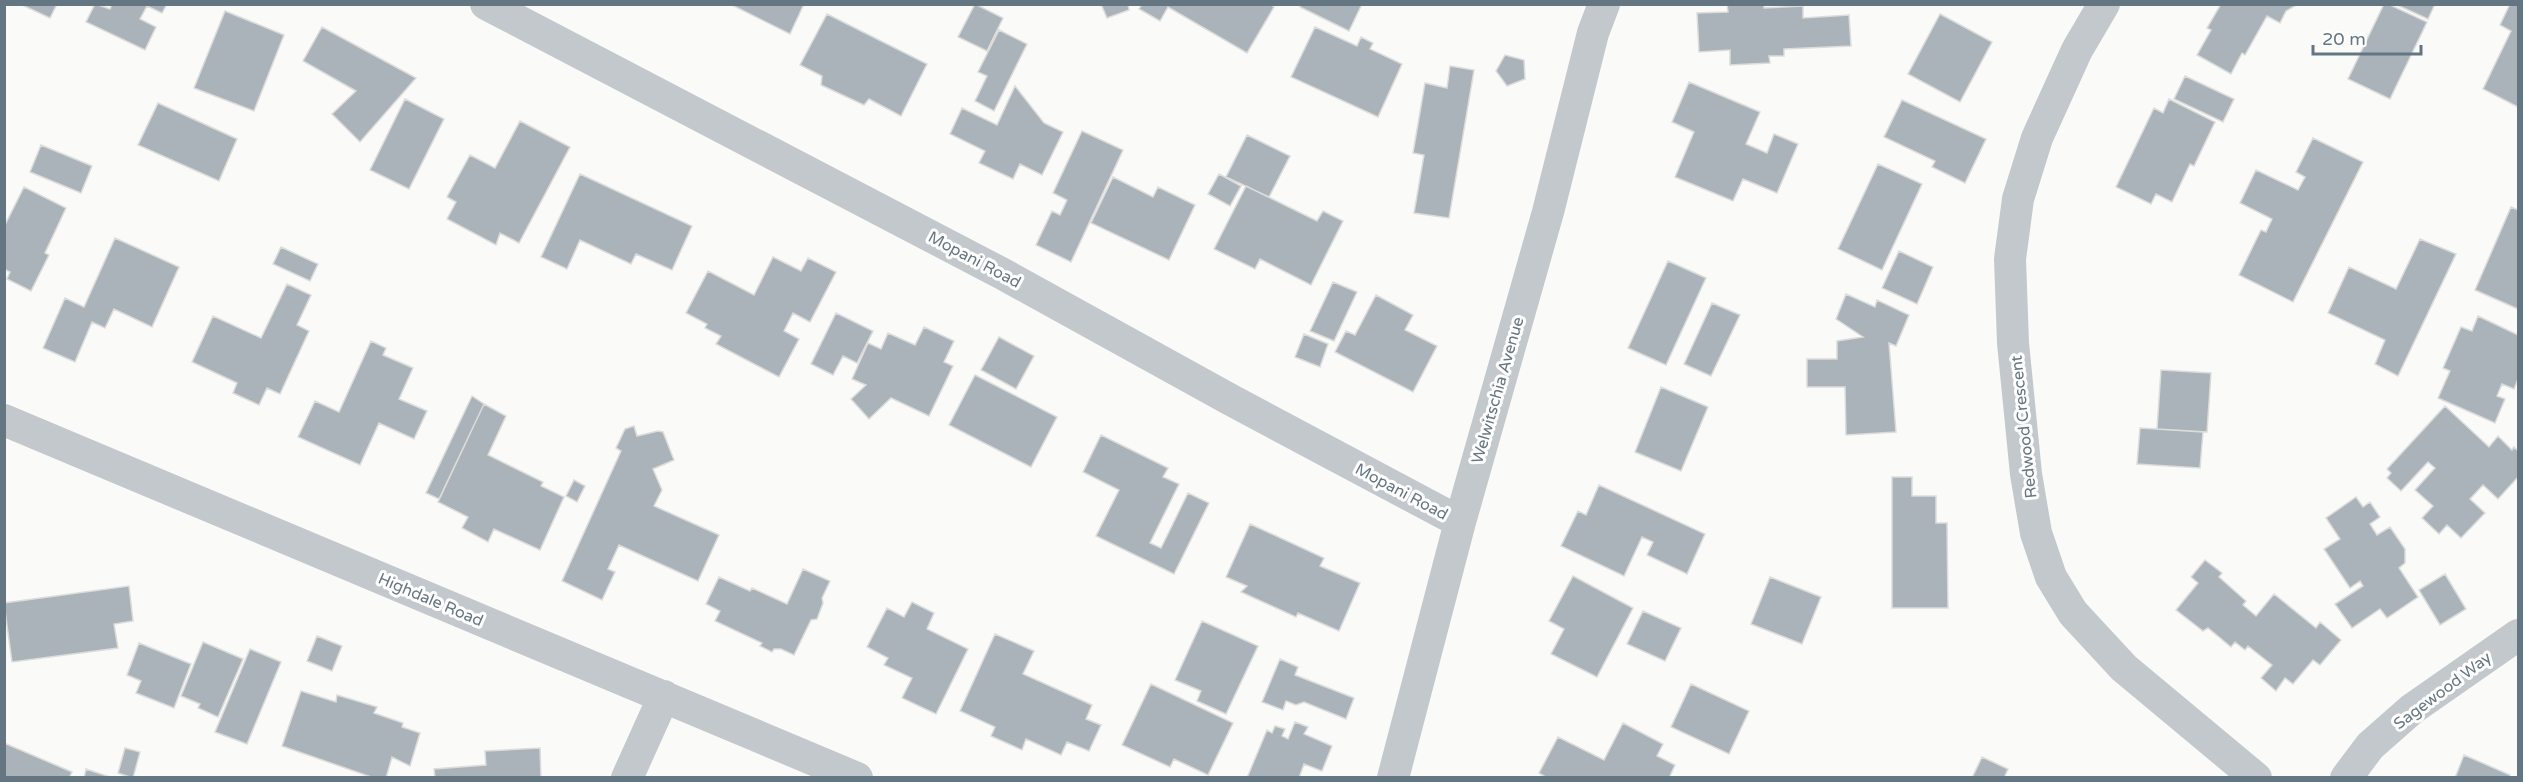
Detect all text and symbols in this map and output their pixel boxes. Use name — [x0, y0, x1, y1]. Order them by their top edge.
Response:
scale bar — [2313, 18, 2421, 56]
text: 20 m — [2322, 28, 2366, 50]
street label: Mopani Road — [925, 227, 1024, 293]
street label: Welwitschia Avenue — [1467, 315, 1528, 466]
street label: Redwood Crescent — [2007, 354, 2041, 499]
street label: Mopani Road — [1352, 459, 1451, 525]
street label: Highdale Road — [375, 569, 486, 631]
street label: Sagewood Way — [2390, 647, 2496, 734]

